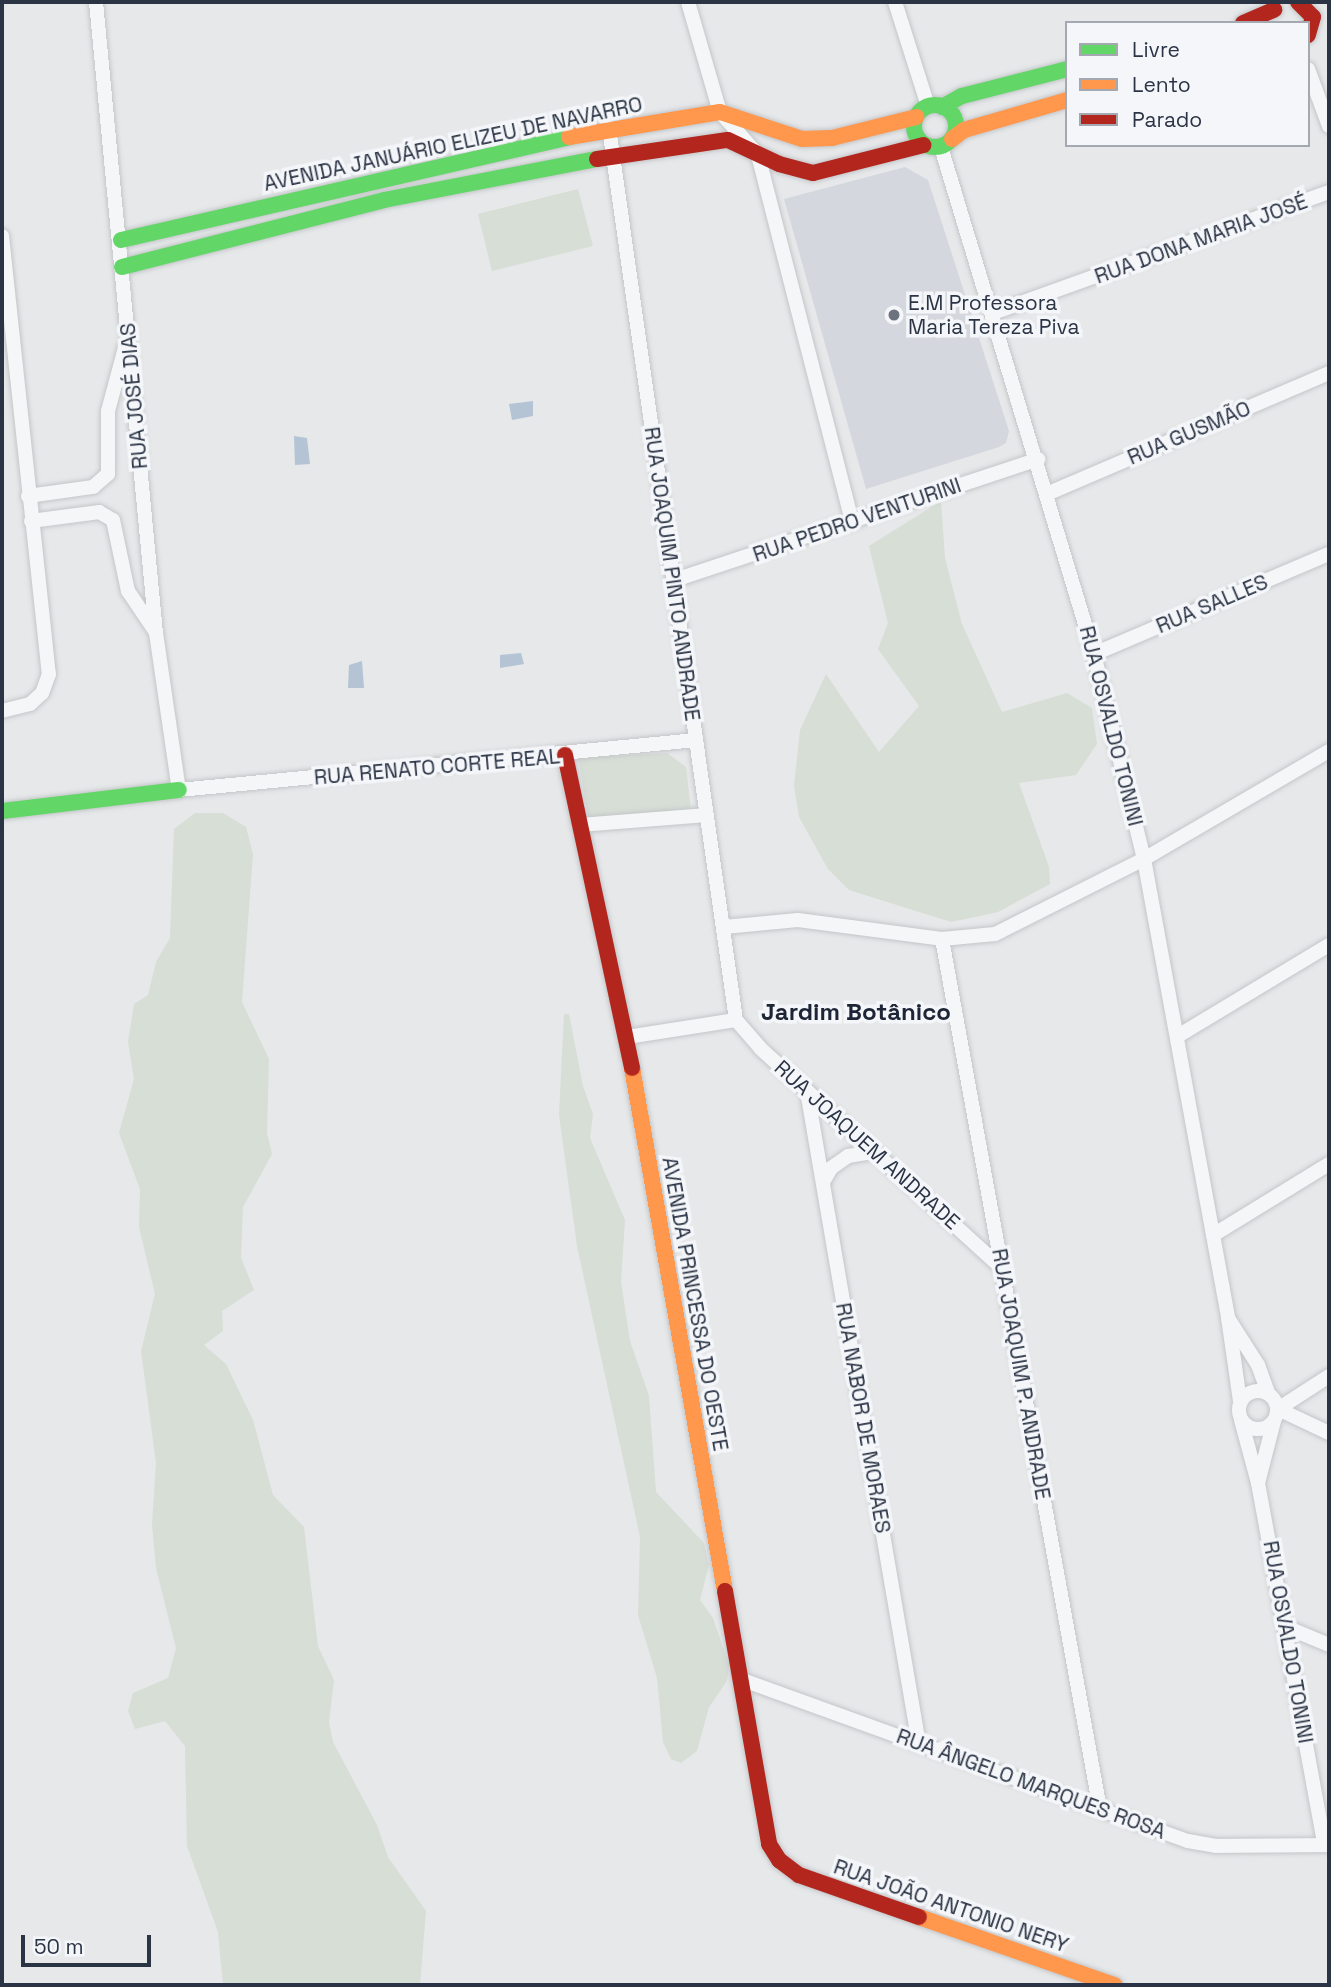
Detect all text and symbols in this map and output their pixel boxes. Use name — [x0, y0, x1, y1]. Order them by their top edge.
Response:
legend — [1065, 21, 1310, 147]
text: Livre — [1132, 36, 1180, 63]
text: Lento — [1132, 71, 1191, 98]
street label: AVENIDA JANUÁRIO ELIZEU DE NAVARRO — [261, 91, 645, 197]
text: Parado — [1132, 106, 1202, 133]
street label: RUA DONA MARIA JOSÉ — [1091, 189, 1311, 289]
place label: E.M Professora Maria Tereza Piva — [908, 290, 1080, 340]
marker: E.M Professora Maria Tereza Piva — [886, 307, 902, 323]
street label: RUA JOSÉ DIAS — [115, 322, 153, 470]
street label: RUA GUSMÃO — [1124, 396, 1254, 470]
street label: RUA JOAQUIM PINTO ANDRADE — [639, 425, 705, 723]
street label: RUA PEDRO VENTURINI — [749, 472, 965, 568]
street label: RUA SALLES — [1152, 569, 1272, 639]
street label: RUA OSVALDO TONINI — [1074, 623, 1148, 829]
street label: RUA RENATO CORTE REAL — [313, 744, 561, 790]
district label: Jardim Botânico — [761, 998, 951, 1026]
street label: RUA JOAQUEM ANDRADE — [769, 1055, 965, 1235]
street label: AVENIDA PRINCESSA DO OESTE — [657, 1155, 733, 1453]
street label: RUA JOAQUIM P. ANDRADE — [986, 1246, 1056, 1502]
street label: RUA NABOR DE MORAES — [830, 1301, 896, 1535]
street label: RUA OSVALDO TONINI — [1258, 1538, 1318, 1746]
street label: RUA ÂNGELO MARQUES ROSA — [893, 1723, 1169, 1845]
street label: RUA JOÃO ANTONIO NERY — [830, 1854, 1072, 1958]
scale bar — [24, 1920, 154, 1964]
text: 50 m — [34, 1933, 84, 1960]

